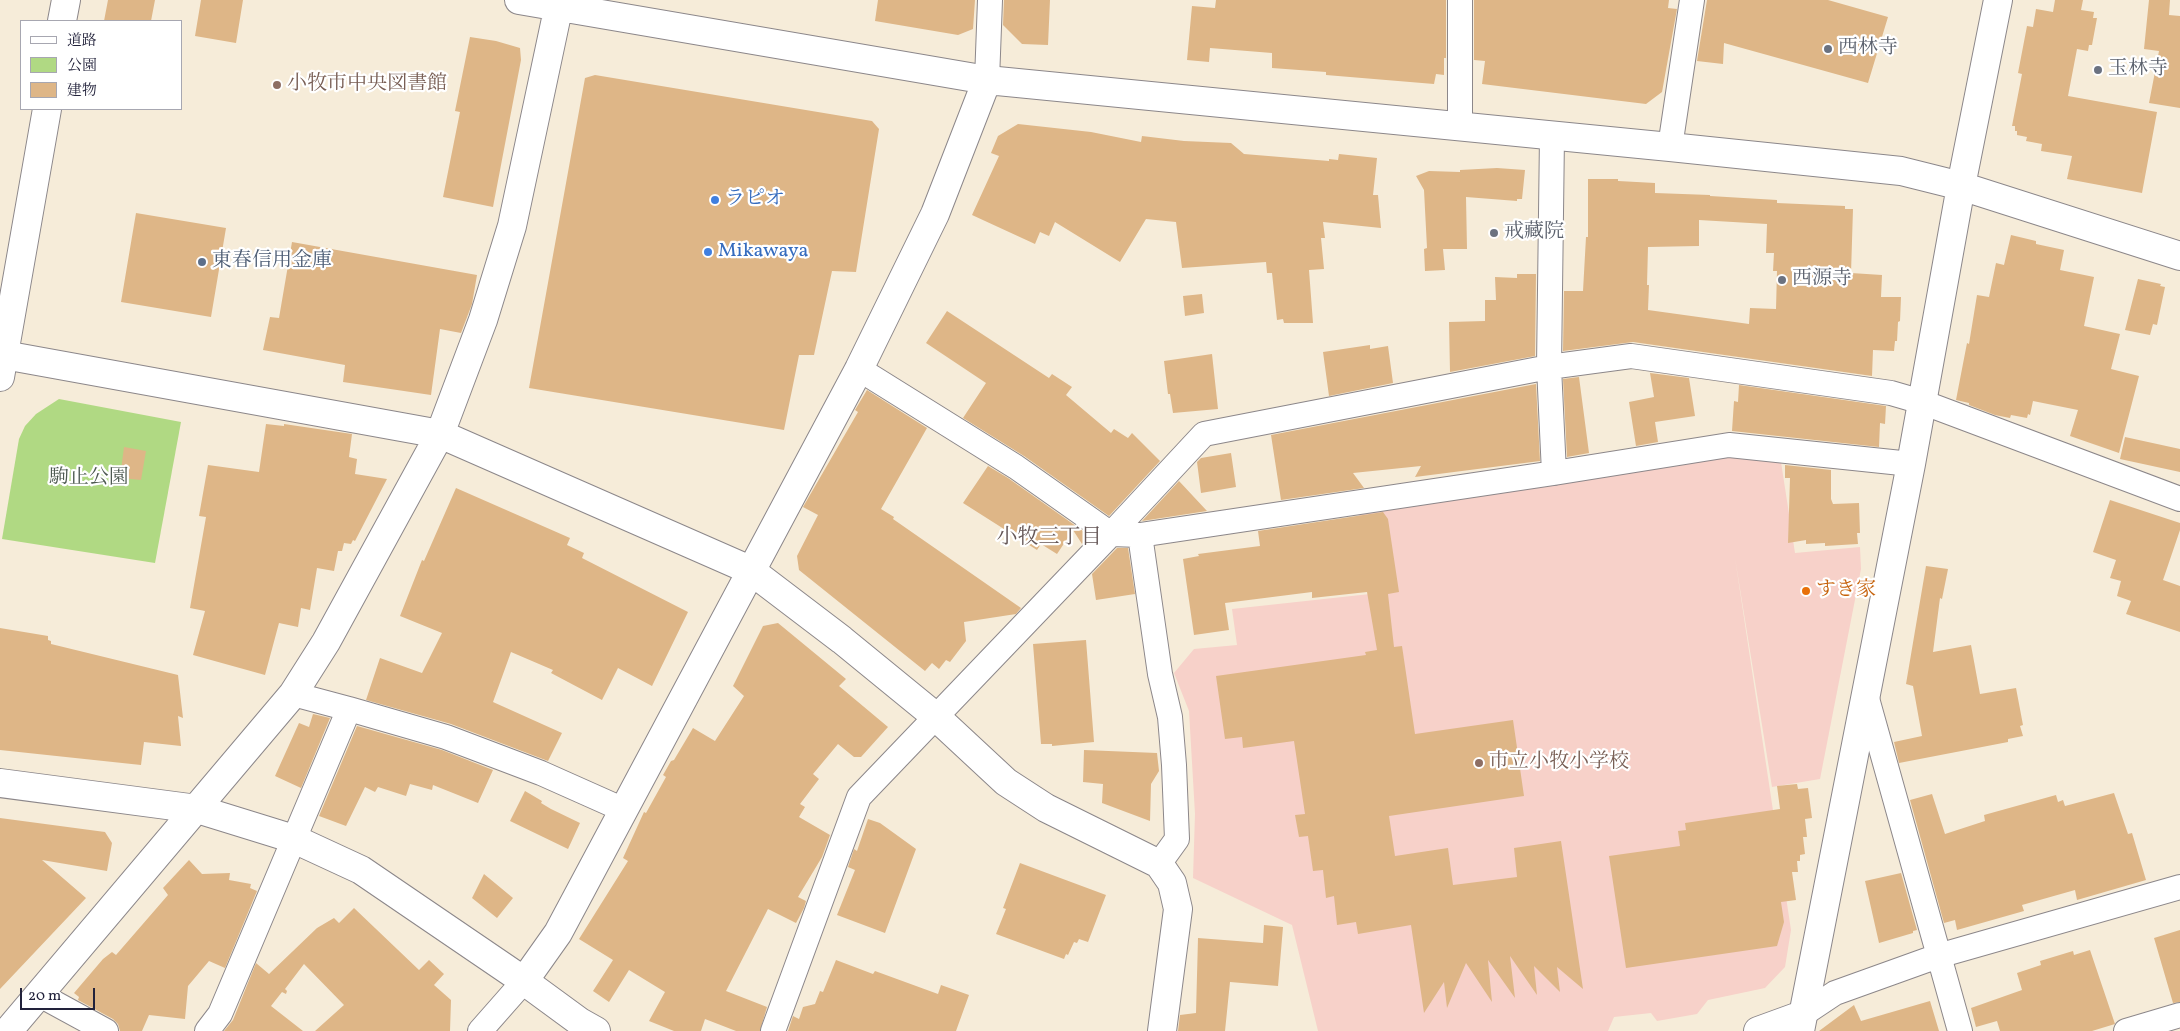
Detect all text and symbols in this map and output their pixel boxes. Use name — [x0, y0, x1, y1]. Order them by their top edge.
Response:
legend — [20, 20, 182, 110]
text: 道路 — [67, 31, 97, 52]
place label: 西林寺 — [1838, 37, 1898, 61]
marker: 西林寺 — [1822, 43, 1834, 55]
text: 公園 — [67, 56, 97, 77]
place label: 玉林寺 — [2108, 58, 2168, 82]
marker: 玉林寺 — [2092, 64, 2104, 76]
place label: 小牧市中央図書館 — [287, 73, 447, 97]
marker: 小牧市中央図書館 — [271, 79, 283, 91]
text: 建物 — [67, 81, 97, 102]
place label: ラピオ — [725, 188, 785, 212]
marker: ラピオ — [709, 194, 721, 206]
place label: 戒藏院 — [1504, 221, 1564, 245]
marker: 戒藏院 — [1488, 227, 1500, 239]
place label: Mikawaya — [718, 240, 809, 264]
marker: Mikawaya — [702, 246, 714, 258]
place label: 東春信用金庫 — [212, 250, 332, 274]
marker: 東春信用金庫 — [196, 256, 208, 268]
place label: 西源寺 — [1792, 268, 1852, 292]
marker: 西源寺 — [1776, 274, 1788, 286]
park label: 駒止公園 — [49, 467, 129, 491]
district label: 小牧三丁目 — [997, 526, 1101, 552]
place label: すき家 — [1816, 579, 1876, 603]
marker: すき家 — [1800, 585, 1812, 597]
place label: 市立小牧小学校 — [1489, 751, 1629, 775]
marker: 市立小牧小学校 — [1473, 757, 1485, 769]
scale bar — [22, 978, 98, 1010]
text: 20 m — [28, 986, 61, 1007]

